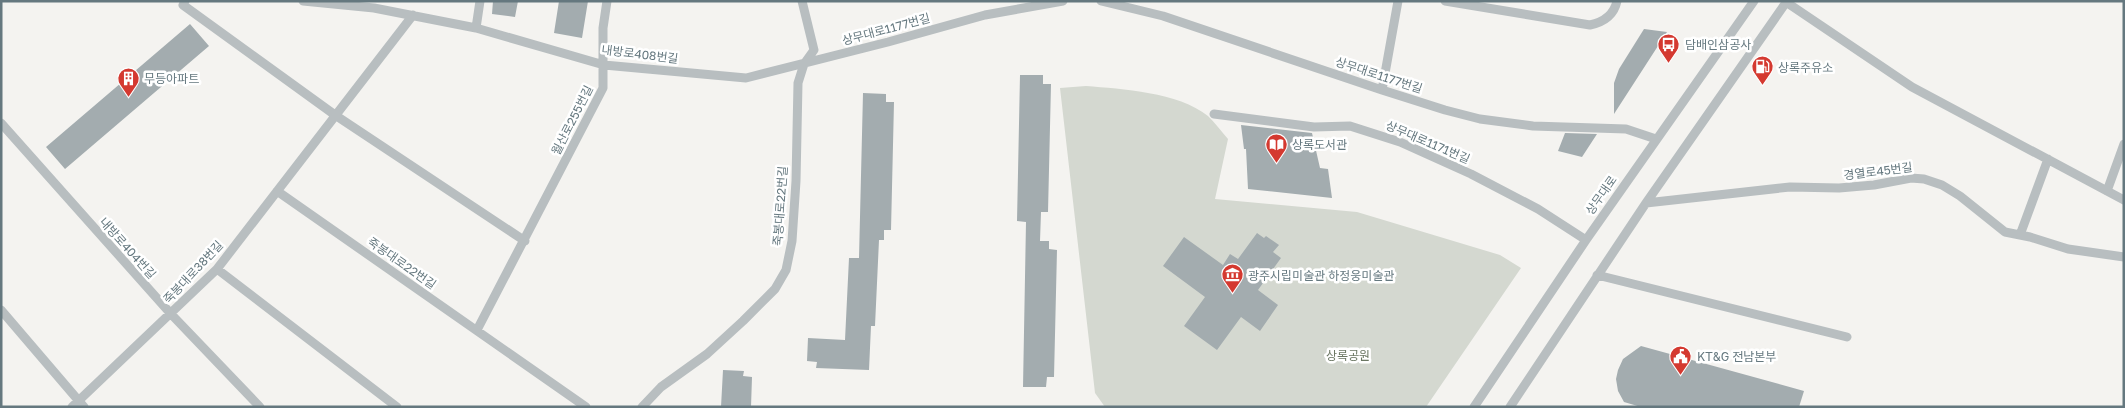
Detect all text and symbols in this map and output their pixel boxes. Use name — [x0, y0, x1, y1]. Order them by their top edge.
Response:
street label: 상무대로1177번길 — [840, 10, 932, 48]
bus stop icon: 담배인삼공사 — [1657, 32, 1681, 63]
place label: 담배인삼공사 — [1685, 37, 1751, 52]
street label: 내방로408번길 — [601, 42, 679, 66]
street label: 상무대로1177번길 — [1334, 54, 1424, 96]
fuel station icon: 상록주유소 — [1750, 55, 1774, 86]
place label: 상록주유소 — [1778, 60, 1833, 75]
building icon: 무등아파트 — [116, 66, 140, 97]
place label: 무등아파트 — [144, 71, 199, 86]
street label: 월산로255번길 — [548, 83, 596, 157]
street label: 상무대로1171번길 — [1384, 118, 1472, 166]
library icon: 상록도서관 — [1264, 132, 1288, 163]
place label: 상록도서관 — [1292, 137, 1347, 152]
street label: 경열로45번길 — [1843, 159, 1913, 183]
street label: 죽봉대로22번길 — [770, 165, 790, 247]
street label: 상무대로 — [1582, 173, 1620, 217]
street label: 내방로404번길 — [97, 214, 159, 282]
street label: 죽봉대로22번길 — [365, 234, 439, 292]
street label: 죽봉대로38번길 — [160, 237, 226, 307]
museum icon: 광주시립미술관 하정웅미술관 — [1220, 263, 1244, 294]
place label: 광주시립미술관 하정웅미술관 — [1248, 268, 1395, 283]
public building icon: KT&G 전남본부 — [1669, 344, 1693, 375]
park label: 상록공원 — [1326, 348, 1370, 363]
place label: KT&G 전남본부 — [1697, 349, 1776, 364]

